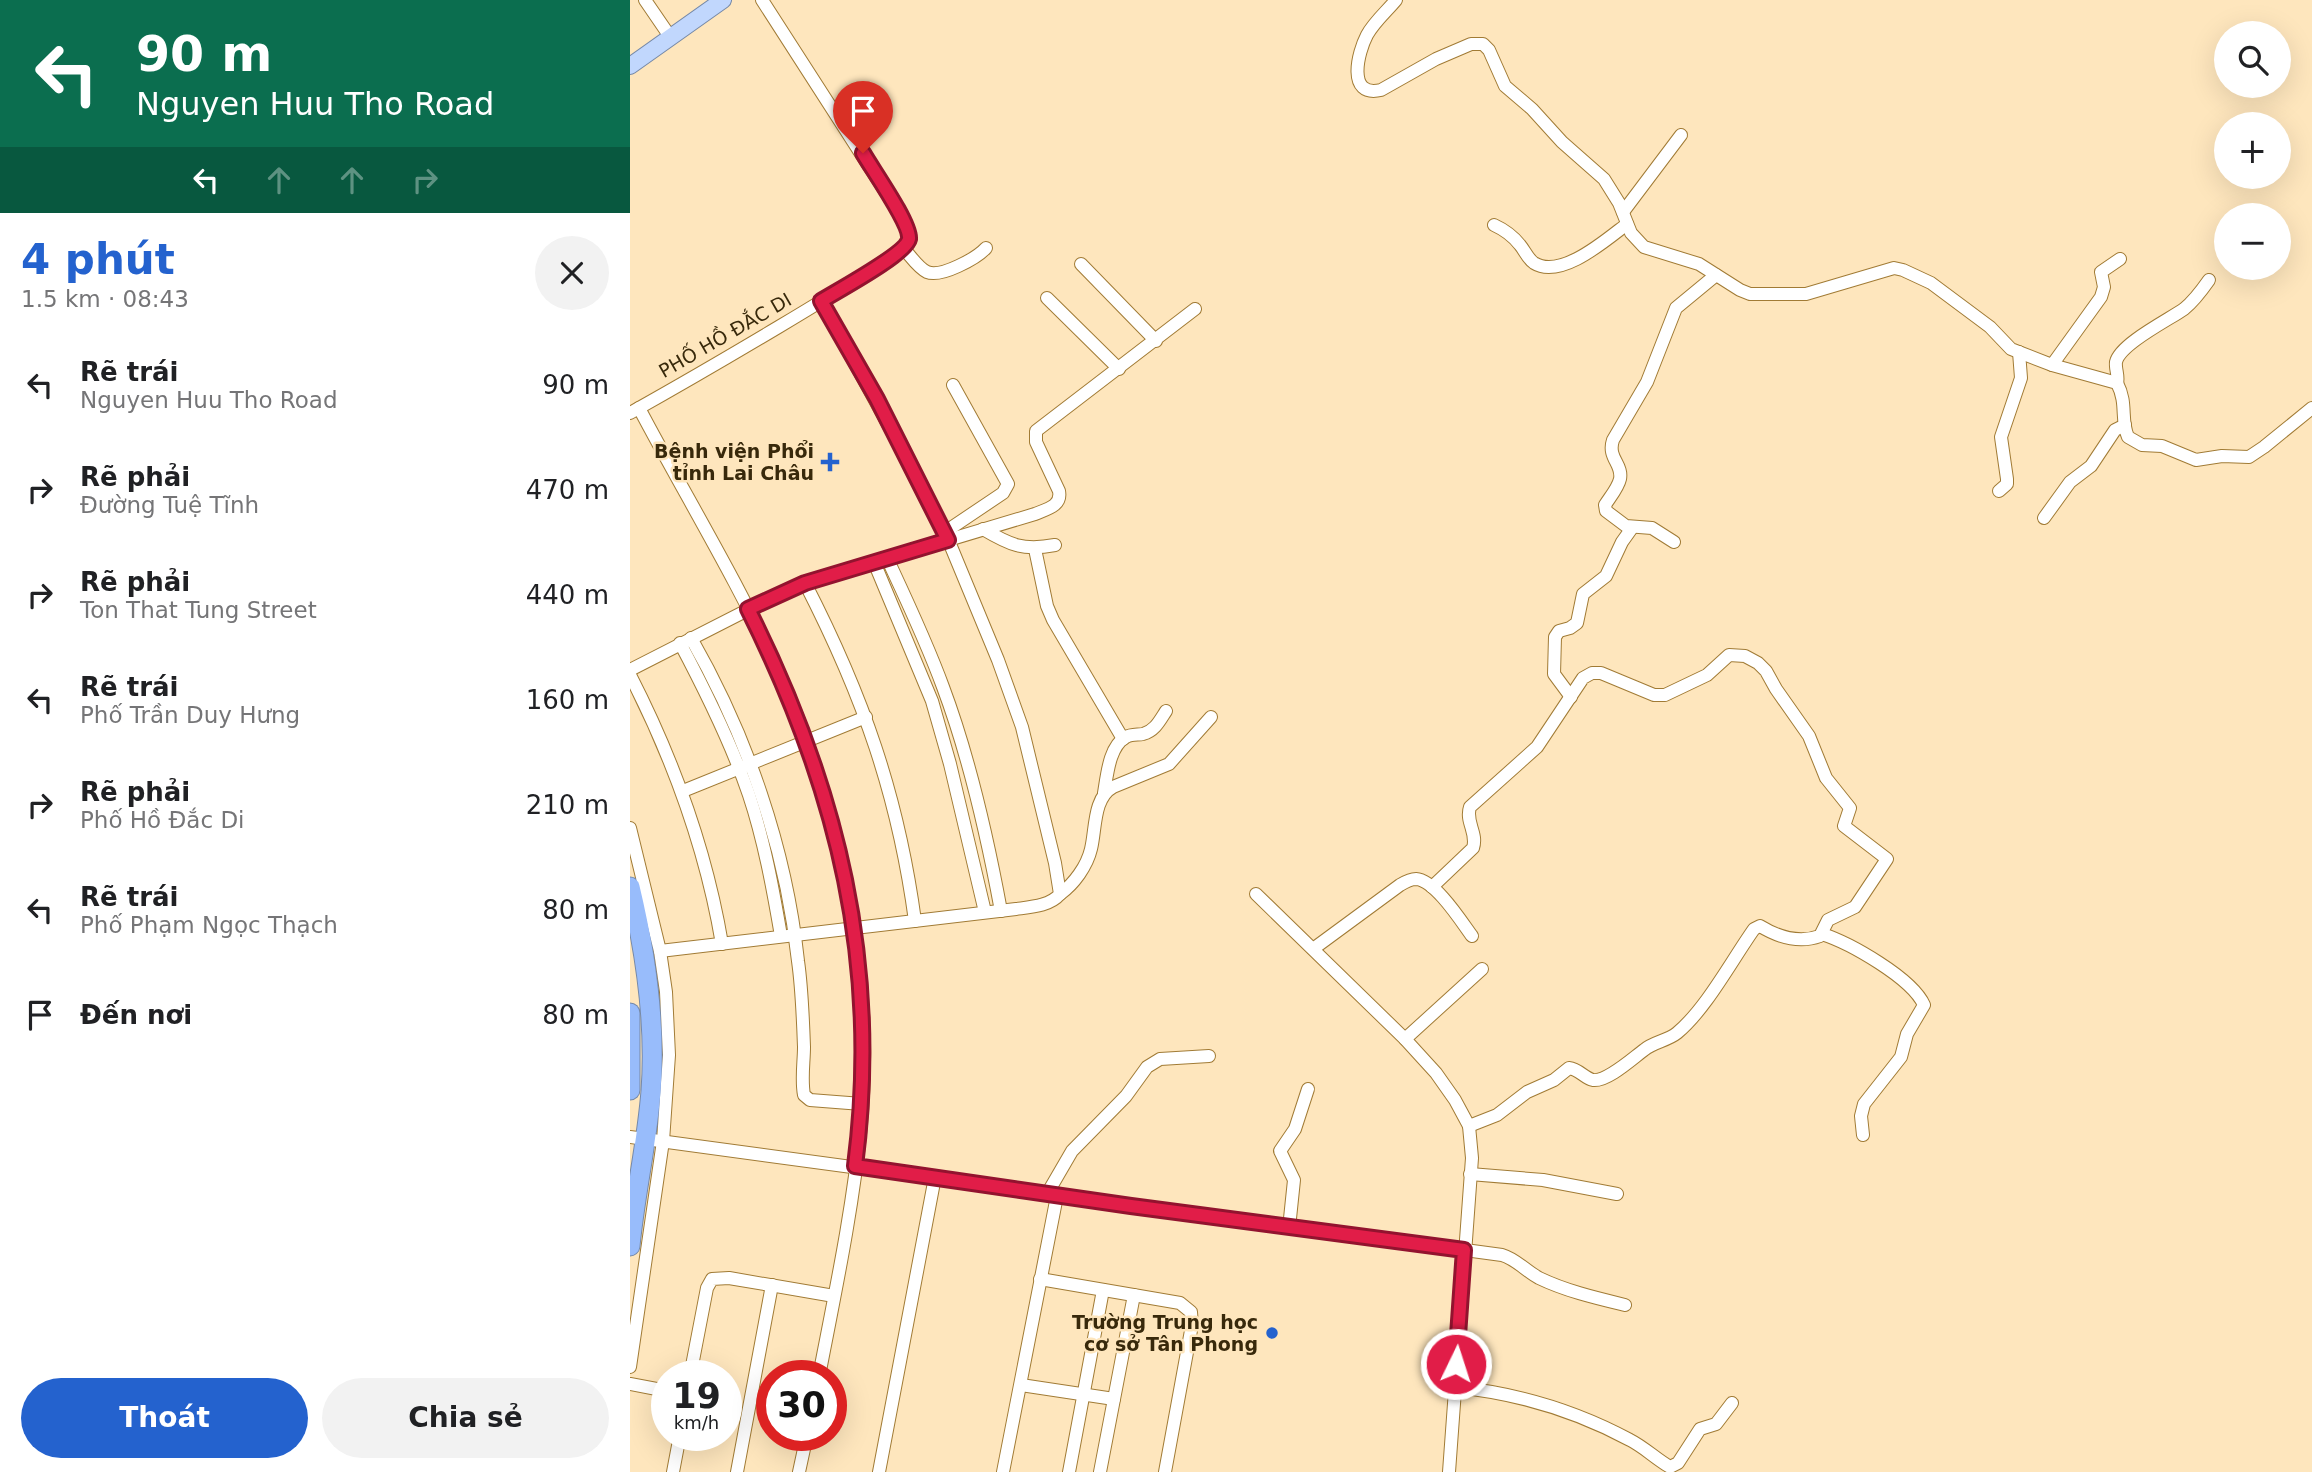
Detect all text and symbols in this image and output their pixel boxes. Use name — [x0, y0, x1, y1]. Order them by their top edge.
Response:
map controls — [2214, 21, 2291, 280]
button: search — [2214, 21, 2291, 98]
text: 90 m — [136, 26, 272, 83]
icon: left — [21, 28, 112, 119]
pin — [833, 81, 893, 153]
text: Nguyen Huu Tho Road — [136, 85, 494, 123]
icon: arrive — [844, 92, 882, 130]
button: + — [2214, 112, 2291, 189]
icon: left — [187, 161, 225, 199]
icon: ahead — [260, 161, 298, 199]
icon: ahead — [333, 161, 371, 199]
icon: right — [406, 161, 444, 199]
button: − — [2214, 203, 2291, 280]
text: 4 phút — [21, 235, 175, 284]
button: close — [535, 236, 609, 310]
text: 1.5 km · 08:43 — [21, 286, 189, 312]
street label: PHỐ HỒ ĐẮC DI — [653, 286, 795, 382]
text: Rẽ trái — [80, 357, 178, 387]
icon: left — [21, 366, 59, 404]
text: 90 m — [542, 370, 609, 400]
text: Nguyen Huu Tho Road — [80, 387, 338, 413]
place label: Bệnh viện Phổi tỉnh Lai Châu — [654, 440, 814, 484]
marker: Bệnh viện Phổi tỉnh Lai Châu — [820, 452, 840, 472]
text: Rẽ phải — [80, 462, 190, 492]
icon: right — [21, 471, 59, 509]
text: 470 m — [526, 475, 609, 505]
text: Đường Tuệ Tĩnh — [80, 492, 259, 518]
text: Rẽ phải — [80, 567, 190, 597]
icon: right — [21, 576, 59, 614]
text: 440 m — [526, 580, 609, 610]
text: Ton That Tung Street — [80, 597, 317, 623]
text: Rẽ trái — [80, 672, 178, 702]
icon: left — [21, 681, 59, 719]
text: 160 m — [526, 685, 609, 715]
text: Phố Trần Duy Hưng — [80, 702, 300, 728]
text: Rẽ phải — [80, 777, 190, 807]
icon: right — [21, 786, 59, 824]
text: 210 m — [526, 790, 609, 820]
text: Phố Hồ Đắc Di — [80, 807, 244, 833]
text: Rẽ trái — [80, 882, 178, 912]
icon: left — [21, 891, 59, 929]
text: 80 m — [542, 895, 609, 925]
text: Phố Phạm Ngọc Thạch — [80, 912, 338, 938]
icon: arrive — [21, 996, 59, 1034]
text: Đến nơi — [80, 1000, 192, 1030]
text: 80 m — [542, 1000, 609, 1030]
place label: Trường Trung học cơ sở Tân Phong — [1072, 1311, 1258, 1355]
marker: Trường Trung học cơ sở Tân Phong — [1264, 1325, 1280, 1341]
position arrow — [1419, 1327, 1493, 1401]
speed limit sign: 30 — [756, 1360, 847, 1451]
text: 19 — [672, 1376, 721, 1416]
button: Thoát — [21, 1378, 308, 1458]
button: Chia sẻ — [322, 1378, 609, 1458]
text: km/h — [674, 1412, 719, 1433]

